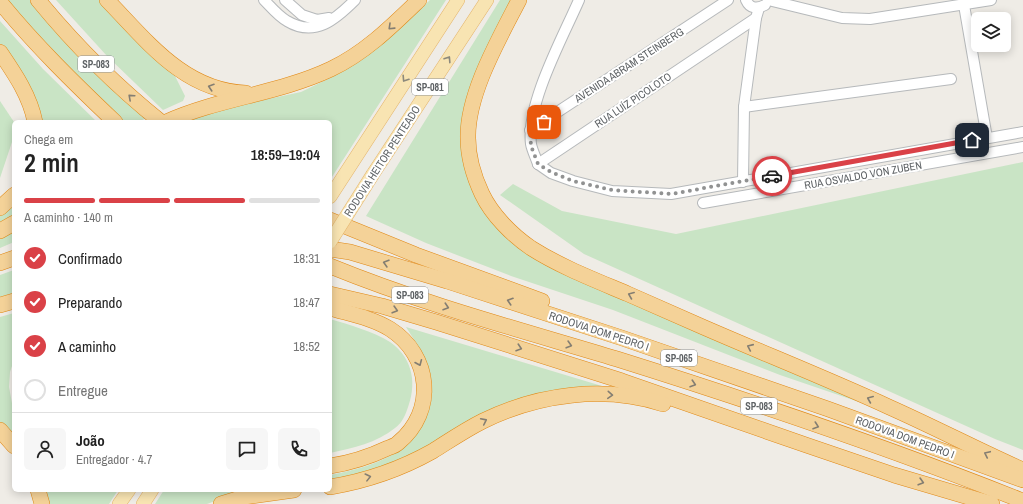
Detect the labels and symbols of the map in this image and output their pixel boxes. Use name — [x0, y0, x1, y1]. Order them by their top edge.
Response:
one-way arrow — [388, 22, 396, 30]
street label: AVENIDA ABRAM STEINBERG — [571, 24, 686, 106]
road number: SP-083 — [78, 56, 114, 72]
one-way arrow — [443, 56, 451, 63]
street label: RUA LUÍZ PICOLOTO — [592, 69, 674, 131]
one-way arrow — [403, 75, 410, 82]
road number: SP-081 — [412, 79, 448, 95]
one-way arrow — [207, 83, 214, 91]
one-way arrow — [128, 94, 136, 102]
street label: RODOVIA HEITOR PENTEADO — [341, 103, 423, 219]
pin — [527, 105, 561, 139]
pin — [955, 123, 989, 157]
courier — [752, 156, 792, 196]
street label: RUA OSVALDO VON ZUBEN — [803, 158, 923, 192]
one-way arrow — [383, 259, 390, 268]
road number: SP-083 — [392, 287, 428, 303]
one-way arrow — [628, 292, 635, 300]
one-way arrow — [507, 298, 514, 306]
one-way arrow — [442, 302, 449, 311]
one-way arrow — [391, 305, 398, 314]
street label: RODOVIA DOM PEDRO I — [547, 308, 651, 354]
one-way arrow — [565, 340, 572, 349]
one-way arrow — [516, 343, 523, 352]
one-way arrow — [747, 344, 754, 352]
road number: SP-065 — [661, 350, 697, 366]
one-way arrow — [414, 358, 422, 366]
one-way arrow — [689, 379, 696, 388]
one-way arrow — [607, 391, 613, 399]
one-way arrow — [866, 395, 873, 403]
road number: SP-083 — [741, 398, 777, 414]
street label: RODOVIA DOM PEDRO I — [854, 413, 956, 461]
one-way arrow — [480, 418, 488, 426]
one-way arrow — [813, 421, 820, 429]
one-way arrow — [984, 451, 992, 459]
one-way arrow — [365, 474, 371, 482]
one-way arrow — [918, 477, 925, 486]

